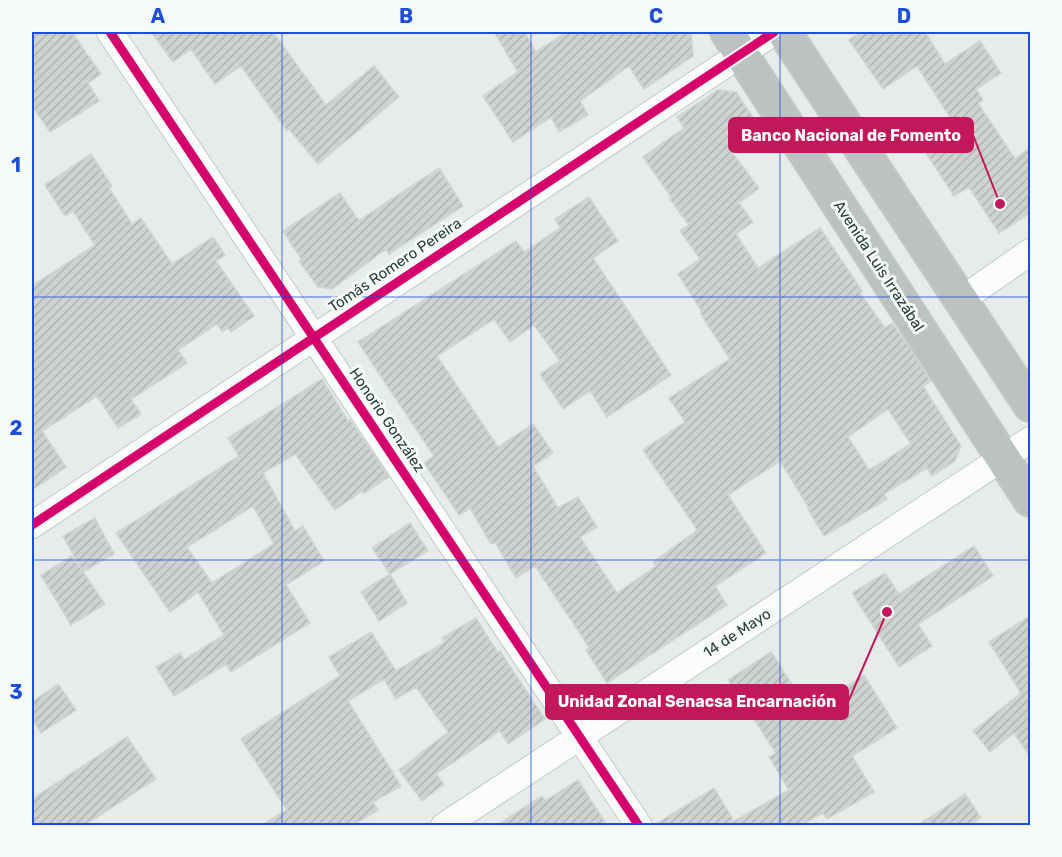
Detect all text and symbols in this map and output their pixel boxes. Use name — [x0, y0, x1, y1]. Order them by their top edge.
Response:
text: A — [151, 4, 166, 28]
text: B — [399, 4, 413, 28]
text: C — [649, 4, 663, 28]
text: D — [897, 4, 911, 28]
callout: Banco Nacional de Fomento — [729, 118, 973, 152]
text: Banco Nacional de Fomento — [741, 126, 961, 145]
text: 1 — [11, 153, 21, 177]
street label: Avenida Luis Irrazábal — [830, 197, 928, 335]
street label: Tomás Romero Pereira — [325, 214, 465, 316]
street label: Honorio González — [345, 364, 429, 476]
text: 2 — [10, 416, 23, 440]
street label: 14 de Mayo — [700, 604, 774, 662]
text: 3 — [9, 680, 23, 704]
callout: Unidad Zonal Senacsa Encarnación — [546, 685, 848, 719]
text: Unidad Zonal Senacsa Encarnación — [558, 692, 836, 711]

